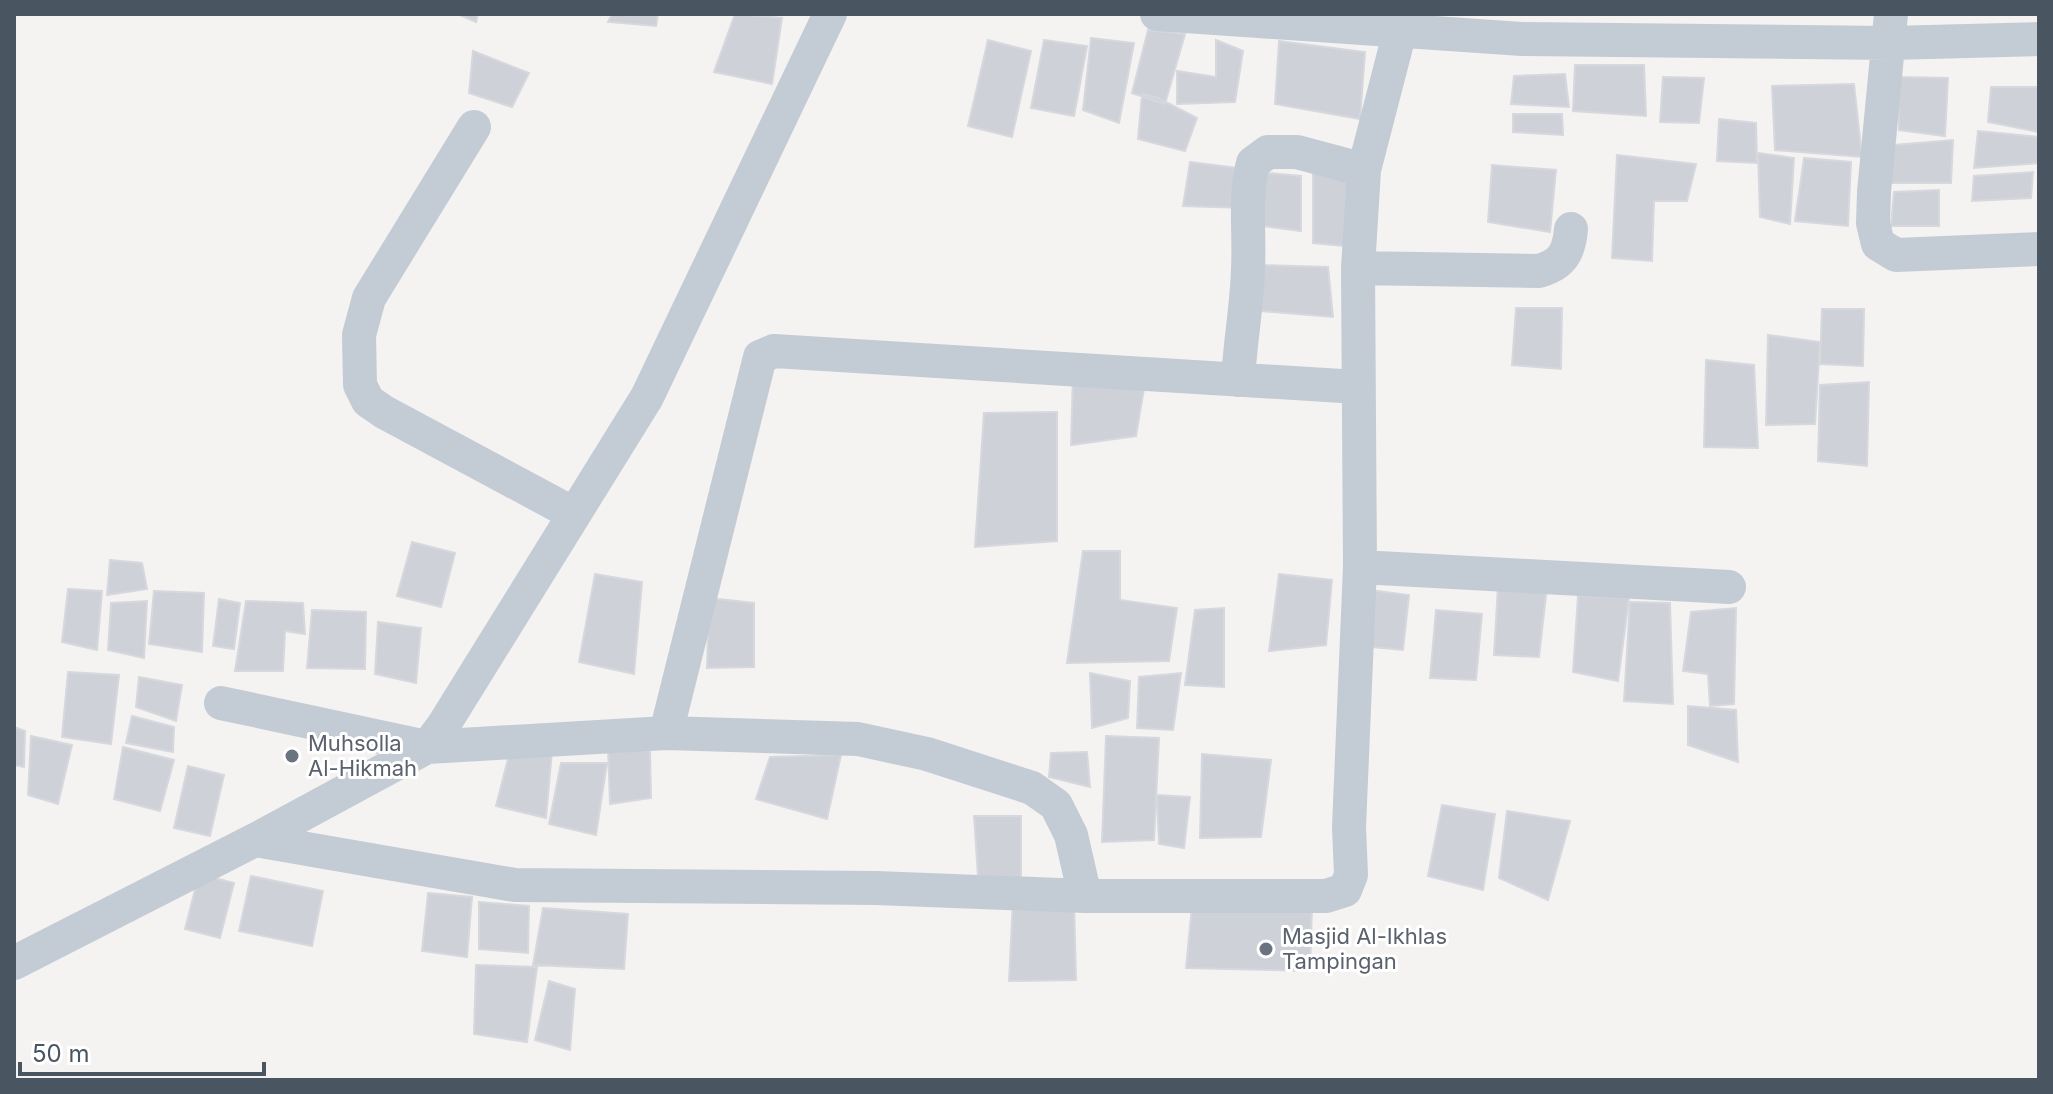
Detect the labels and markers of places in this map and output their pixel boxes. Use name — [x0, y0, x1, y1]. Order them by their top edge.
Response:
place label: Muhsolla Al-Hikmah — [308, 730, 417, 781]
marker: Muhsolla Al-Hikmah — [283, 747, 301, 765]
place label: Masjid Al-Ikhlas Tampingan — [1282, 923, 1447, 974]
marker: Masjid Al-Ikhlas Tampingan — [1257, 940, 1275, 958]

